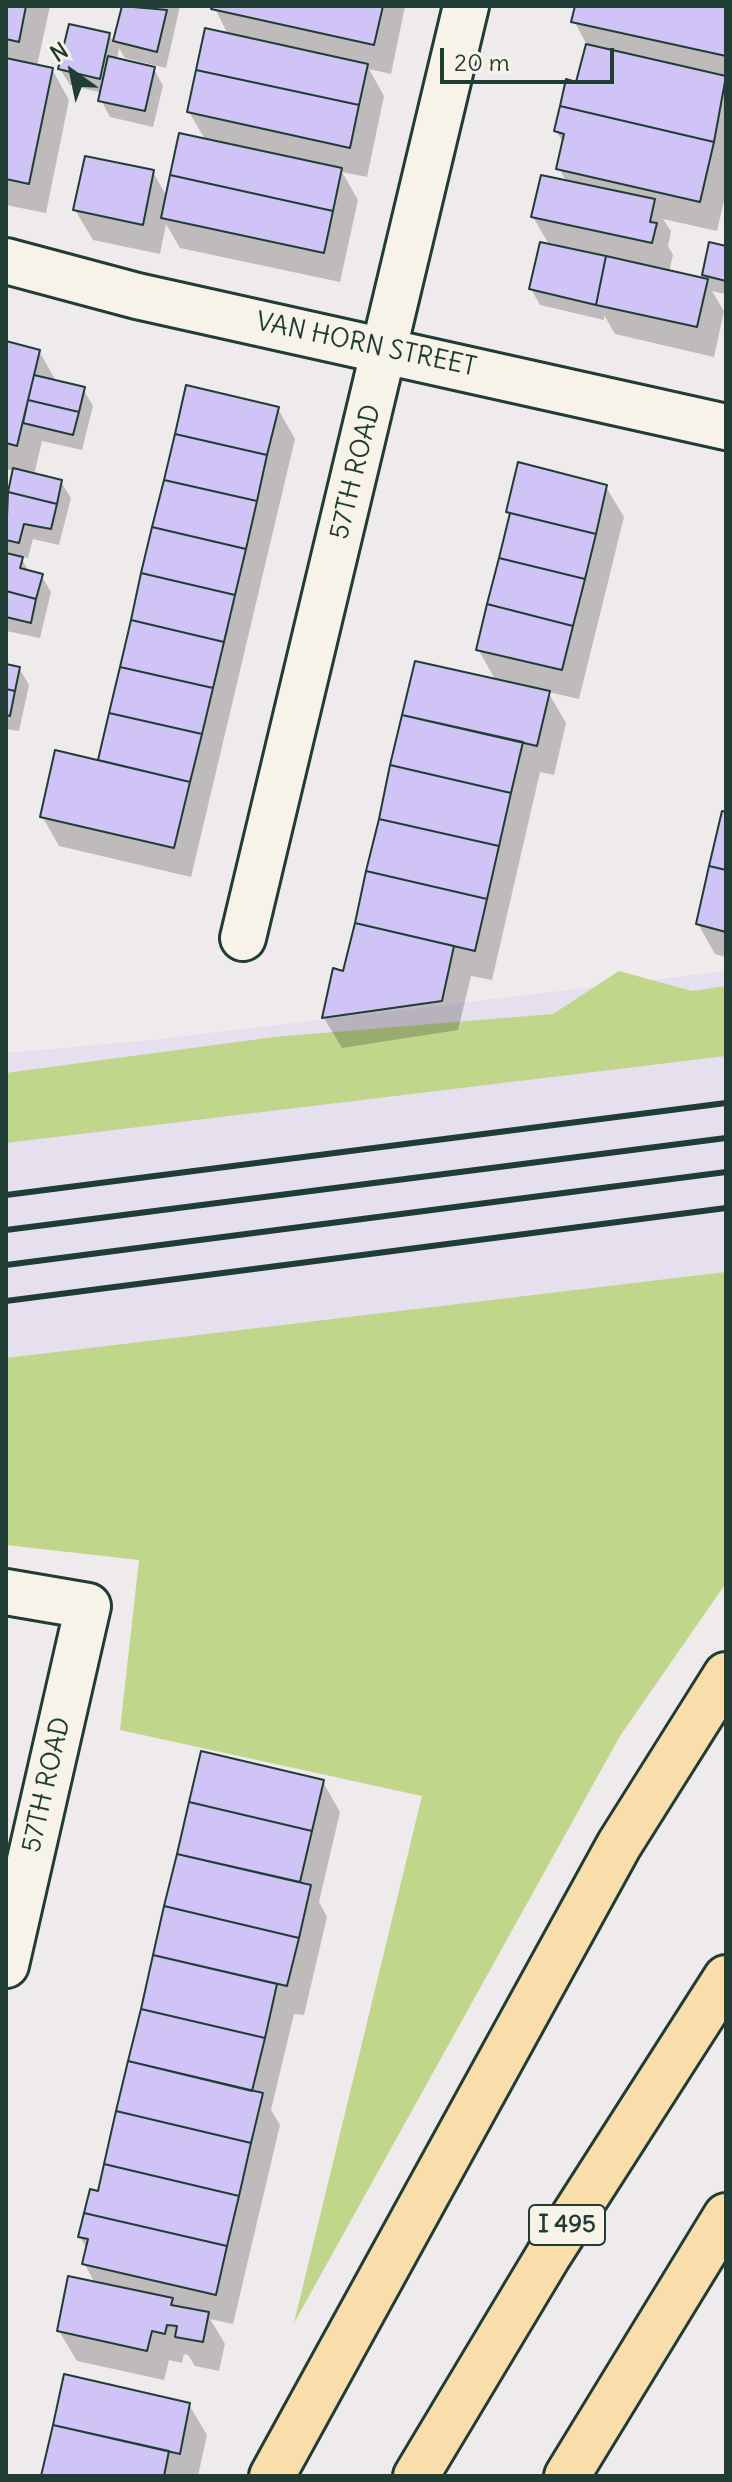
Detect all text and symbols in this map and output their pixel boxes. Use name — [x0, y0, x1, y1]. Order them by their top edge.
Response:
north arrow — [32, 32, 112, 112]
scale bar — [444, 32, 618, 82]
text: N — [45, 36, 73, 68]
text: 20 m — [454, 47, 510, 77]
street label: VAN HORN STREET — [253, 306, 479, 384]
street label: 57TH ROAD — [324, 401, 388, 543]
street label: 57TH ROAD — [16, 1714, 78, 1856]
road number: I 495 — [529, 2205, 605, 2245]

